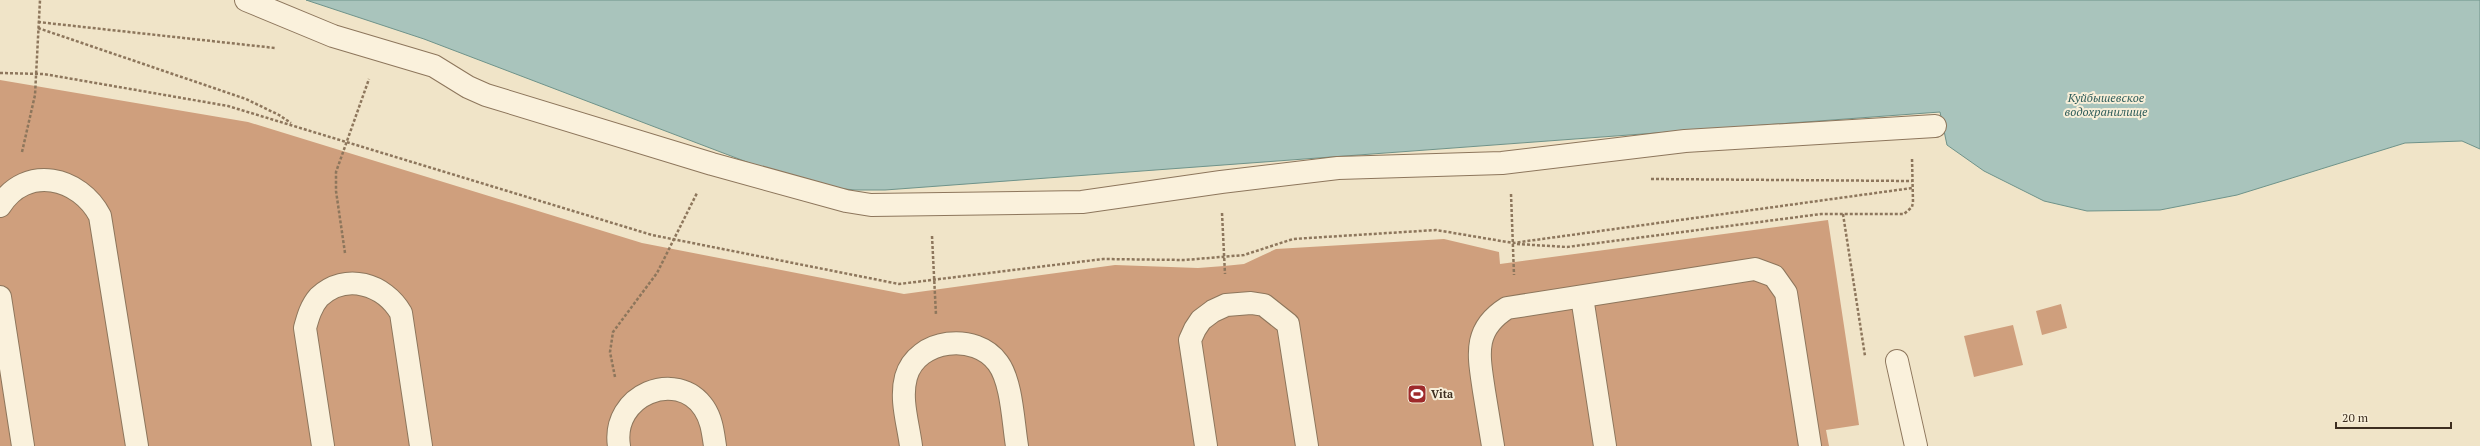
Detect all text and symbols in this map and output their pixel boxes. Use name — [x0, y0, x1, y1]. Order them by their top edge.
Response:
water label: Куйбышевское водохранилище — [2065, 90, 2148, 119]
sports icon: Vita — [1406, 383, 1428, 405]
place label: Vita — [1431, 387, 1453, 401]
scale bar — [2336, 404, 2451, 430]
text: 20 m — [2342, 410, 2369, 425]

